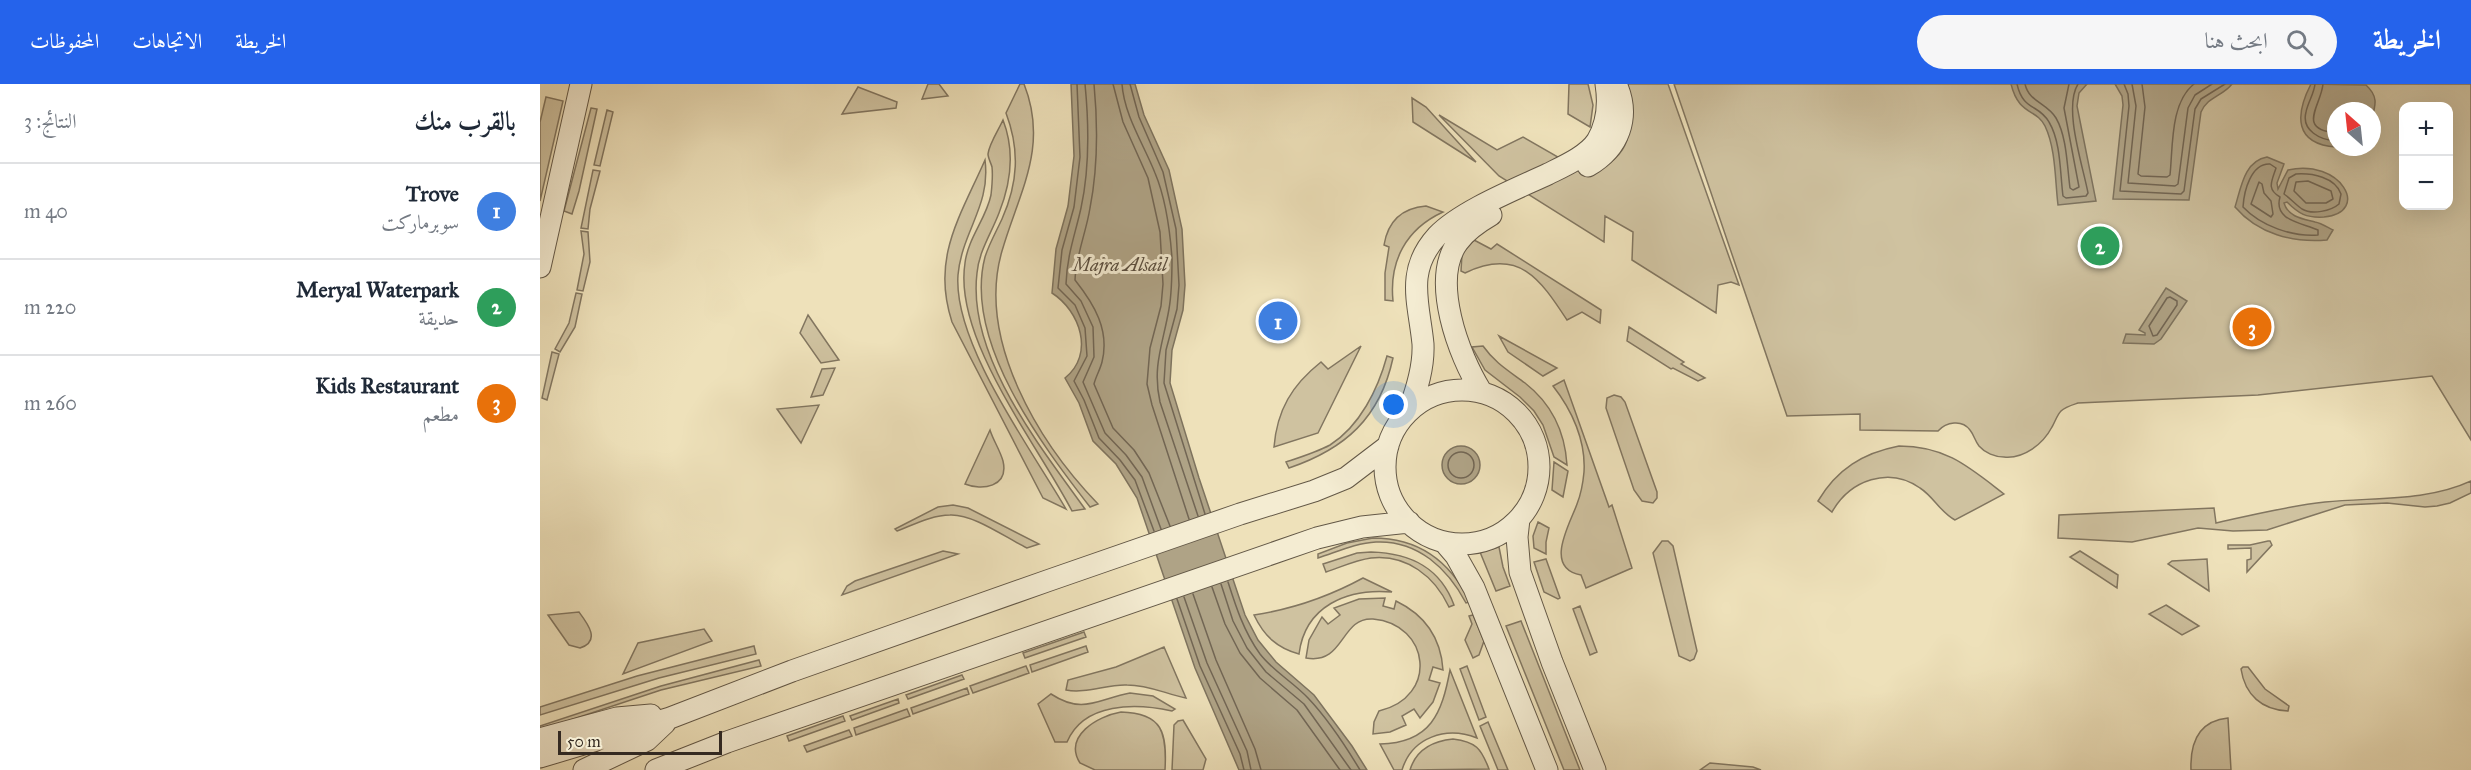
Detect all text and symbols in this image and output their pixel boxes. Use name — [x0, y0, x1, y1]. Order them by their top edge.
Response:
search box — [1917, 15, 2337, 69]
text: الخريطة — [2373, 22, 2441, 57]
icon: search — [2283, 26, 2316, 59]
text: ابحث هنا — [2204, 27, 2268, 54]
text: المحفوظات — [30, 28, 99, 54]
text: الاتجاهات — [132, 28, 202, 54]
text: الخريطة — [235, 28, 286, 54]
north arrow — [2327, 102, 2381, 156]
map controls — [2399, 102, 2453, 210]
button: + — [2399, 102, 2453, 156]
text: بالقرب منك — [414, 105, 516, 137]
text: النتائج: 3 — [24, 109, 76, 133]
button: − — [2399, 156, 2453, 210]
text: Trove — [406, 180, 459, 207]
text: 40 m — [24, 199, 68, 223]
text: 1 — [493, 199, 500, 223]
text: سوبرماركت — [381, 210, 459, 234]
pin: 2 — [2080, 224, 2120, 268]
water label: Majra Alsail — [1071, 254, 1169, 276]
text: Meryal Waterpark — [296, 276, 459, 303]
text: 220 m — [24, 295, 76, 319]
text: 2 — [492, 295, 501, 319]
pin: 1 — [1258, 298, 1298, 344]
pin: 3 — [2232, 304, 2272, 350]
text: حديقة — [419, 306, 459, 330]
text: Kids Restaurant — [315, 372, 459, 399]
your location — [1379, 390, 1408, 419]
text: 260 m — [24, 391, 77, 415]
text: 3 — [493, 391, 501, 415]
text: مطعم — [422, 402, 459, 426]
scale bar — [558, 728, 722, 756]
text: 50 m — [567, 732, 601, 751]

